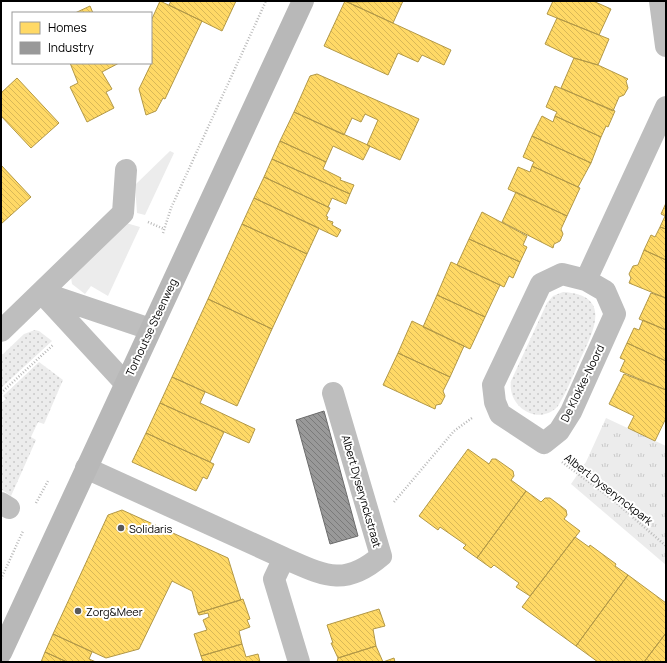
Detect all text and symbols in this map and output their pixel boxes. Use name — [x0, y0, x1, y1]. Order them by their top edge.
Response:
legend — [12, 12, 152, 64]
text: Homes — [48, 19, 87, 36]
text: Industry — [48, 39, 94, 56]
street label: Torhoutse Steenweg — [122, 276, 180, 378]
street label: De Klokke-Noord — [557, 342, 607, 424]
street label: Albert Dyserynckstraat — [339, 433, 385, 549]
street label: Albert Dyserynckpark — [562, 450, 657, 529]
place label: Solidaris — [129, 521, 173, 536]
marker: Solidaris — [116, 523, 126, 533]
place label: Zorg&Meer — [86, 604, 143, 619]
marker: Zorg&Meer — [73, 606, 83, 616]

